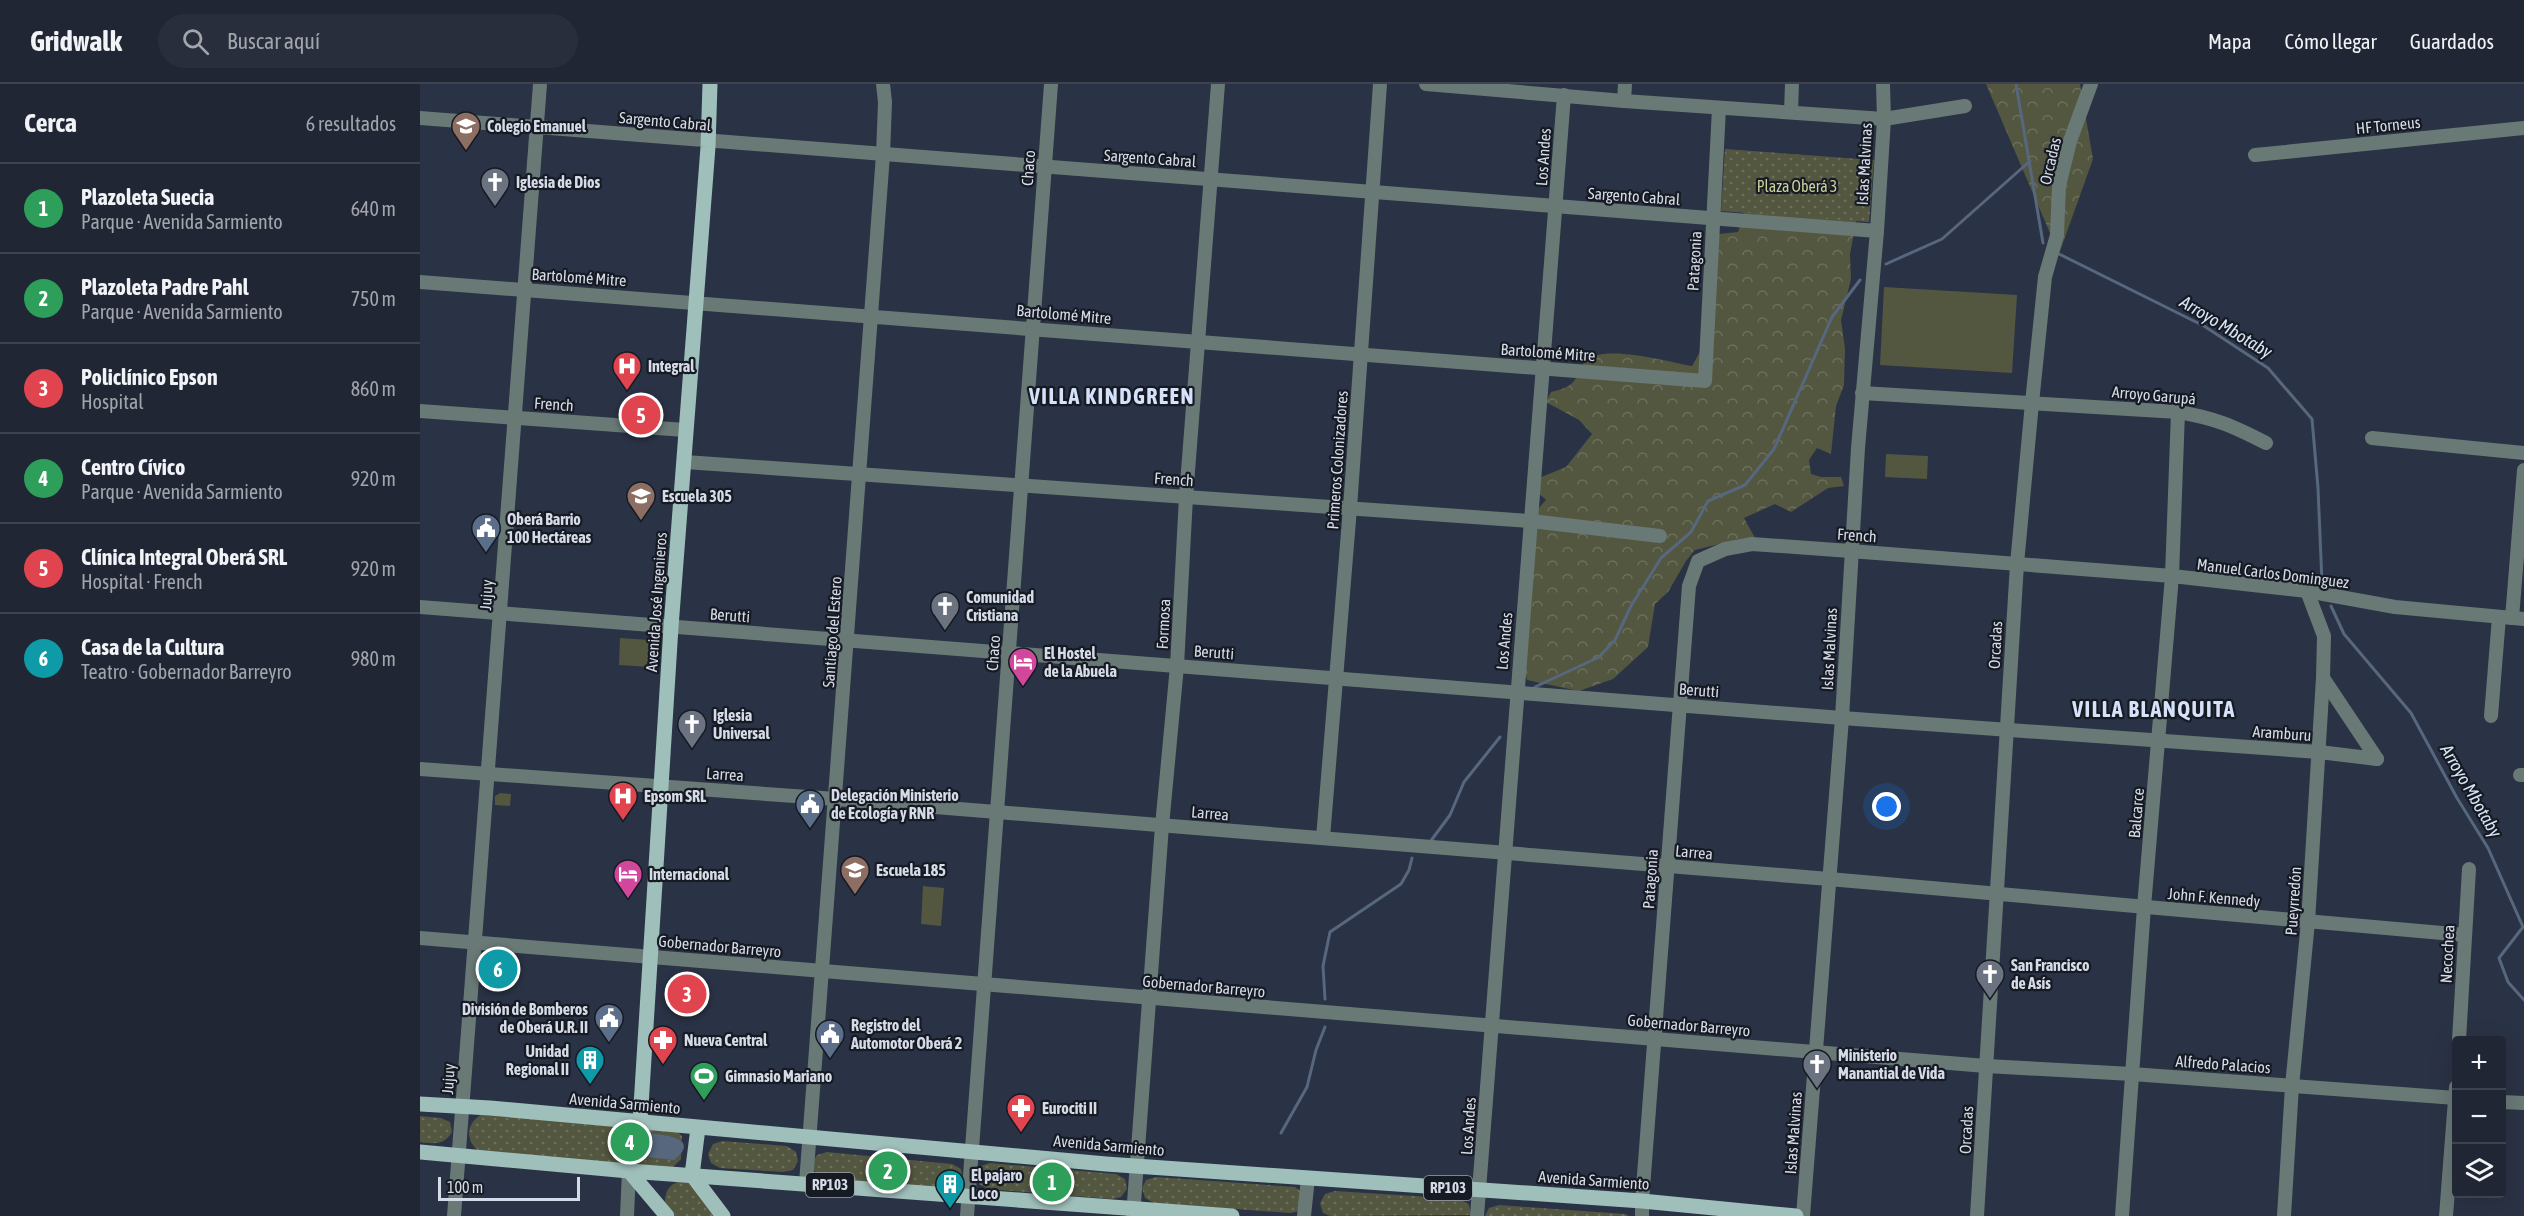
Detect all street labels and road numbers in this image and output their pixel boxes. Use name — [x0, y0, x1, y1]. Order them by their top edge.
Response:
street label: Sargento Cabral — [618, 108, 713, 135]
street label: HF Torneus — [2355, 113, 2421, 137]
street label: Islas Malvinas — [1853, 122, 1875, 206]
street label: Los Andes — [1532, 127, 1554, 186]
street label: Orcadas — [2036, 135, 2064, 186]
street label: Sargento Cabral — [1103, 146, 1197, 171]
street label: Chaco — [1018, 149, 1038, 187]
street label: Sargento Cabral — [1587, 184, 1681, 209]
street label: Patagonia — [1683, 231, 1706, 291]
street label: Bartolomé Mitre — [531, 265, 627, 289]
street label: Bartolomé Mitre — [1016, 301, 1112, 327]
street label: Bartolomé Mitre — [1500, 340, 1596, 364]
street label: Arroyo Garupá — [2111, 382, 2197, 409]
street label: Primeros Colonizadores — [1323, 390, 1351, 530]
street label: French — [534, 394, 574, 414]
street label: French — [1154, 469, 1194, 489]
street label: French — [1837, 525, 1877, 545]
street label: Avenida José Ingenieros — [642, 531, 671, 673]
street label: Manuel Carlos Dominguez — [2196, 555, 2350, 592]
street label: Santiago del Estero — [819, 576, 846, 688]
street label: Jujuy — [476, 579, 497, 611]
street label: Formosa — [1153, 598, 1173, 650]
street label: Berutti — [709, 605, 751, 625]
street label: Islas Malvinas — [1818, 607, 1840, 691]
street label: Los Andes — [1493, 611, 1516, 671]
street label: Orcadas — [1985, 620, 2005, 669]
street label: Chaco — [983, 634, 1003, 672]
street label: Berutti — [1193, 642, 1235, 662]
street label: Berutti — [1678, 680, 1720, 700]
street label: Aramburu — [2252, 722, 2312, 744]
street label: Larrea — [706, 764, 744, 784]
street label: Balcarce — [2125, 787, 2147, 839]
street label: Larrea — [1190, 802, 1230, 824]
street label: Larrea — [1674, 841, 1714, 863]
street label: Patagonia — [1639, 848, 1662, 910]
street label: Pueyrredón — [2282, 866, 2305, 936]
street label: John F. Kennedy — [2167, 884, 2261, 911]
street label: Necochea — [2436, 924, 2458, 984]
street label: Gobernador Barreyro — [658, 932, 782, 961]
street label: Gobernador Barreyro — [1142, 972, 1266, 1001]
street label: Gobernador Barreyro — [1627, 1011, 1751, 1040]
street label: Alfredo Palacios — [2175, 1052, 2271, 1076]
street label: Jujuy — [438, 1063, 459, 1095]
street label: Avenida Sarmiento — [569, 1089, 681, 1117]
street label: Islas Malvinas — [1781, 1091, 1805, 1175]
street label: Los Andes — [1457, 1096, 1479, 1155]
street label: Orcadas — [1956, 1105, 1976, 1154]
street label: Avenida Sarmiento — [1053, 1131, 1165, 1159]
street label: Avenida Sarmiento — [1538, 1167, 1650, 1193]
road number: RP103 — [806, 1173, 854, 1197]
road number: RP103 — [1424, 1176, 1472, 1200]

